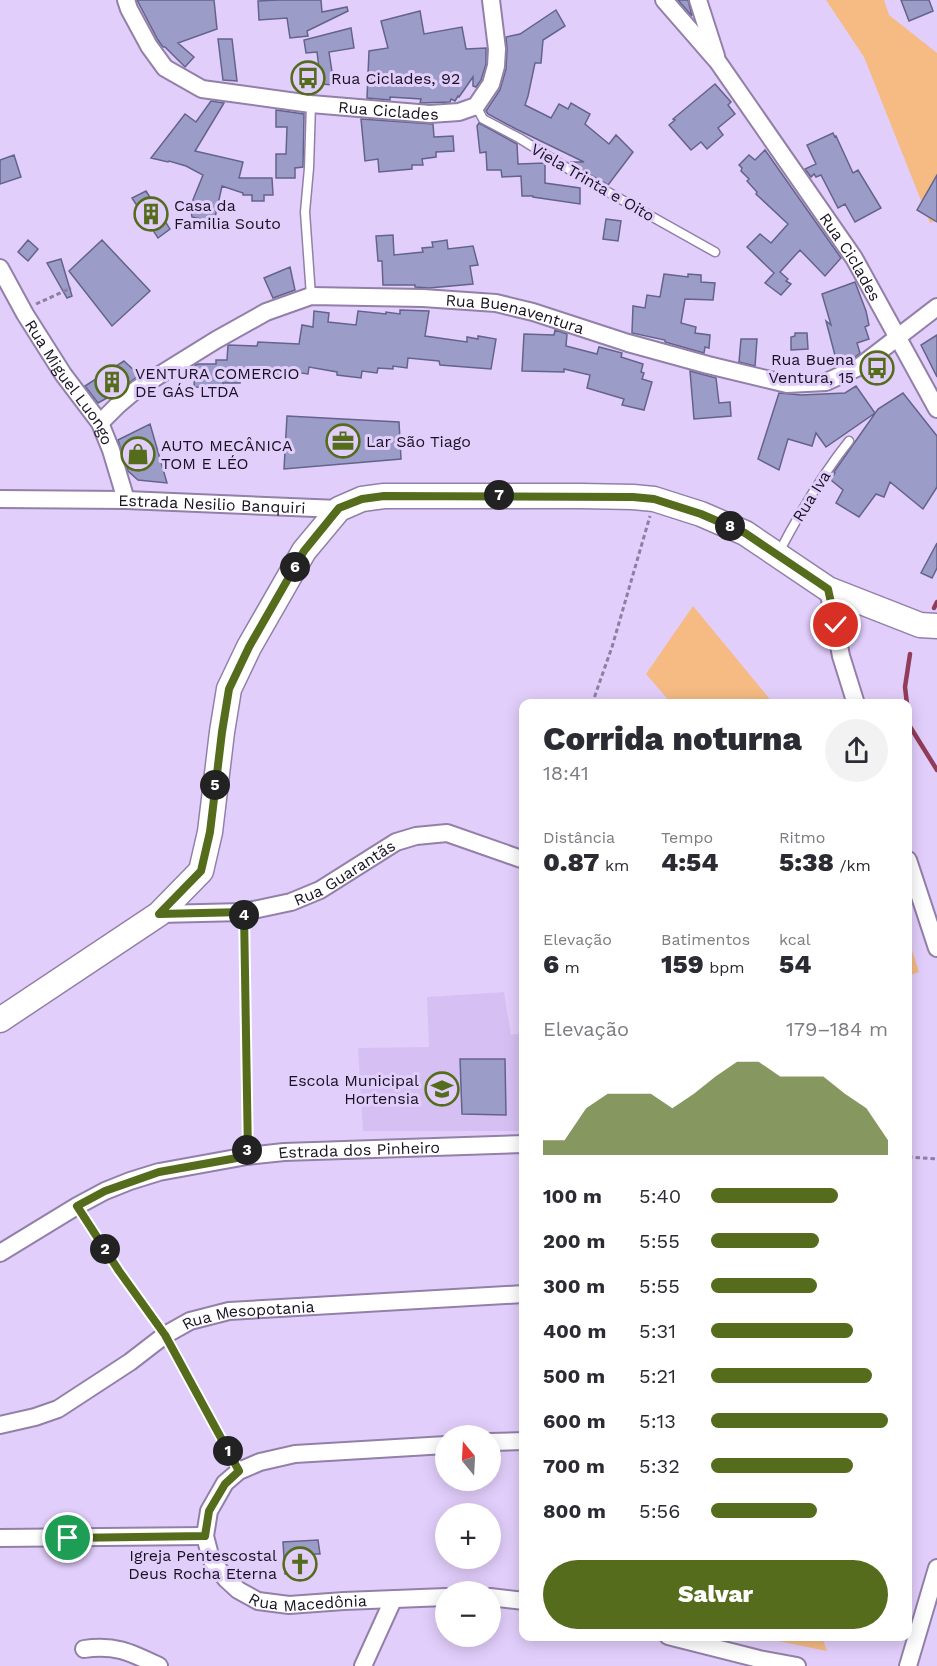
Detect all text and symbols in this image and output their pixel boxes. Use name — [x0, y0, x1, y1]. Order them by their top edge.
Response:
bus stop icon: Rua Ciclades, 92 — [290, 60, 326, 96]
place label: Rua Ciclades, 92 — [331, 69, 460, 88]
street label: Rua Ciclades — [338, 97, 439, 124]
street label: Viela Trinta e Oito — [528, 139, 658, 226]
building icon: Casa da Familia Souto — [133, 196, 169, 232]
place label: Casa da Familia Souto — [174, 196, 281, 233]
street label: Rua Ciclades — [816, 209, 885, 304]
street label: Rua Buenaventura — [445, 291, 587, 338]
street label: Rua Miguel Luongo — [21, 316, 117, 448]
place label: Rua Buena Ventura, 15 — [768, 350, 854, 387]
bus stop icon: Rua Buena Ventura, 15 — [859, 350, 895, 386]
building icon: VENTURA COMERCIO DE GÁS LTDA — [94, 364, 130, 400]
place label: VENTURA COMERCIO DE GÁS LTDA — [135, 364, 299, 401]
office icon: Lar São Tiago — [325, 423, 361, 459]
place label: Lar São Tiago — [366, 432, 471, 451]
shop icon: AUTO MECÂNICA TOM E LÉO — [120, 436, 156, 472]
place label: AUTO MECÂNICA TOM E LÉO — [161, 436, 293, 473]
street label: Rua Iva — [788, 467, 834, 525]
pin: 7 — [484, 480, 514, 510]
text: 7 — [494, 485, 504, 504]
street label: Estrada Nesilio Banquiri — [118, 491, 306, 518]
pin: 8 — [715, 511, 745, 541]
text: 8 — [725, 516, 735, 535]
pin: 6 — [280, 552, 310, 582]
text: 6 — [290, 557, 300, 576]
pin — [810, 599, 861, 650]
icon: check — [819, 608, 852, 641]
text: Corrida noturna — [543, 719, 802, 758]
button: share — [825, 719, 888, 782]
text: 18:41 — [543, 761, 589, 785]
pin: 5 — [200, 770, 230, 800]
text: 5 — [210, 775, 220, 794]
text: Distância — [543, 828, 615, 847]
text: Tempo — [661, 828, 713, 847]
text: Ritmo — [779, 828, 825, 847]
street label: Rua Guarantãs — [291, 836, 399, 910]
text: 0.87 — [543, 847, 599, 877]
text: 4:54 — [661, 847, 718, 877]
text: 5:38 — [779, 847, 834, 877]
text: km — [599, 856, 629, 875]
text: /km — [834, 856, 871, 875]
pin: 4 — [229, 900, 259, 930]
text: 4 — [239, 905, 249, 924]
text: Elevação — [543, 930, 612, 949]
text: Batimentos — [661, 930, 750, 949]
text: kcal — [779, 930, 811, 949]
text: 6 — [543, 949, 559, 979]
text: 159 — [661, 949, 704, 979]
text: 54 — [779, 949, 811, 979]
text: m — [559, 958, 580, 977]
text: bpm — [704, 958, 745, 977]
text: Elevação — [543, 1017, 629, 1041]
text: 179–184 m — [786, 1017, 888, 1041]
place label: Escola Municipal Hortensia — [288, 1071, 419, 1108]
school or university icon: Escola Municipal Hortensia — [424, 1071, 460, 1107]
pin: 3 — [232, 1135, 262, 1165]
street label: Estrada dos Pinheiro — [277, 1138, 440, 1163]
text: 3 — [242, 1140, 252, 1159]
text: 100 m — [543, 1184, 602, 1208]
text: 5:40 — [639, 1184, 681, 1208]
text: 200 m — [543, 1229, 605, 1253]
text: 5:55 — [639, 1229, 680, 1253]
pin: 2 — [90, 1234, 120, 1264]
text: 2 — [100, 1239, 110, 1258]
text: 300 m — [543, 1274, 605, 1298]
text: 5:55 — [639, 1274, 680, 1298]
street label: Rua Mesopotania — [179, 1297, 315, 1334]
text: 400 m — [543, 1319, 606, 1343]
text: 5:31 — [639, 1319, 676, 1343]
text: 500 m — [543, 1364, 605, 1388]
text: 5:21 — [639, 1364, 676, 1388]
text: 600 m — [543, 1409, 606, 1433]
text: 5:13 — [639, 1409, 676, 1433]
north arrow — [435, 1425, 501, 1491]
map controls — [435, 1425, 501, 1647]
pin: 1 — [213, 1436, 243, 1466]
text: 1 — [225, 1441, 231, 1460]
text: 700 m — [543, 1454, 605, 1478]
text: 5:32 — [639, 1454, 680, 1478]
text: 800 m — [543, 1499, 606, 1523]
text: 5:56 — [639, 1499, 680, 1523]
button: + — [435, 1503, 501, 1569]
pin — [42, 1512, 93, 1563]
icon: arrive — [51, 1521, 84, 1554]
place label: Igreja Pentescostal Deus Rocha Eterna — [128, 1546, 277, 1583]
church icon: Igreja Pentescostal Deus Rocha Eterna — [282, 1546, 318, 1582]
button: Salvar — [543, 1560, 888, 1629]
button: − — [435, 1581, 501, 1647]
street label: Rua Macedônia — [245, 1589, 367, 1615]

